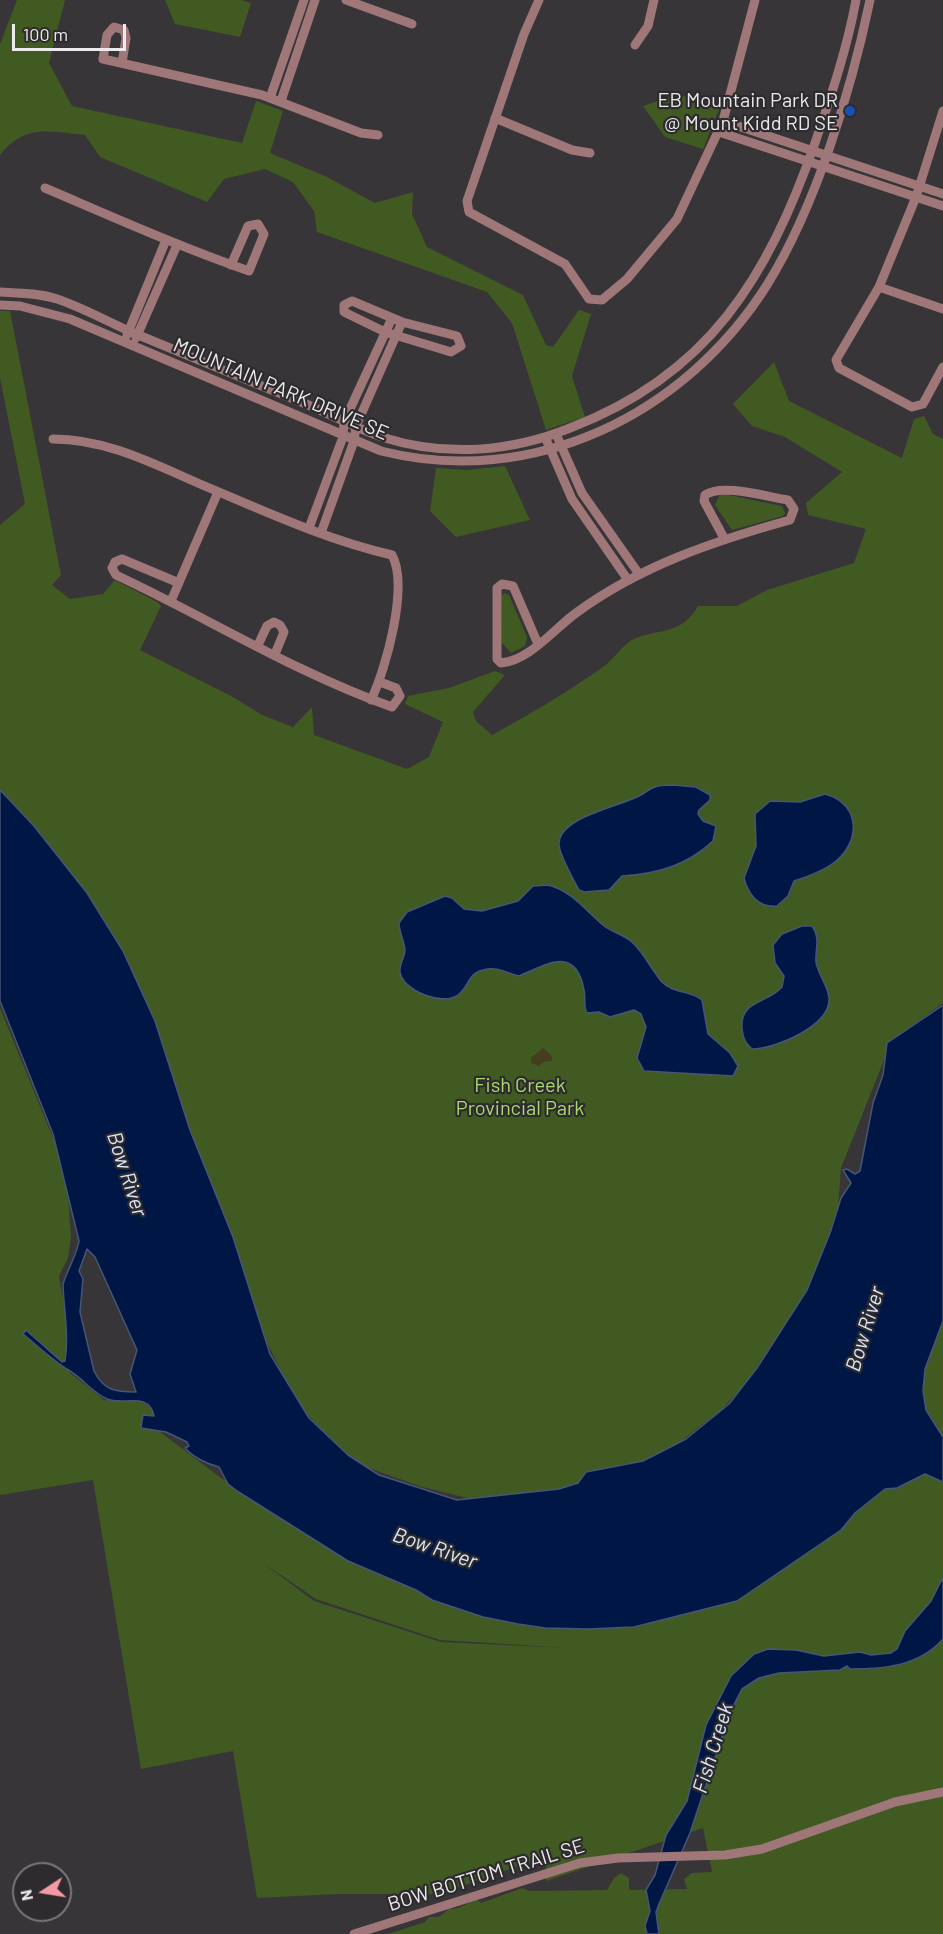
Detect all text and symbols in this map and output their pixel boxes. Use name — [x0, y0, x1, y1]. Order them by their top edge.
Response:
scale bar — [15, 12, 129, 50]
text: 100 m — [23, 23, 68, 45]
place label: EB Mountain Park DR @ Mount Kidd RD SE — [657, 88, 838, 135]
marker: EB Mountain Park DR @ Mount Kidd RD SE — [843, 104, 857, 118]
street label: MOUNTAIN PARK DRIVE SE — [170, 333, 392, 445]
park label: Fish Creek Provincial Park — [456, 1073, 584, 1120]
water label: Bow River — [101, 1129, 153, 1219]
water label: Bow River — [840, 1283, 890, 1375]
water label: Bow River — [390, 1522, 480, 1574]
water label: Fish Creek — [687, 1700, 739, 1796]
street label: BOW BOTTOM TRAIL SE — [385, 1834, 587, 1916]
north arrow — [12, 1862, 72, 1922]
text: N — [15, 1888, 36, 1903]

